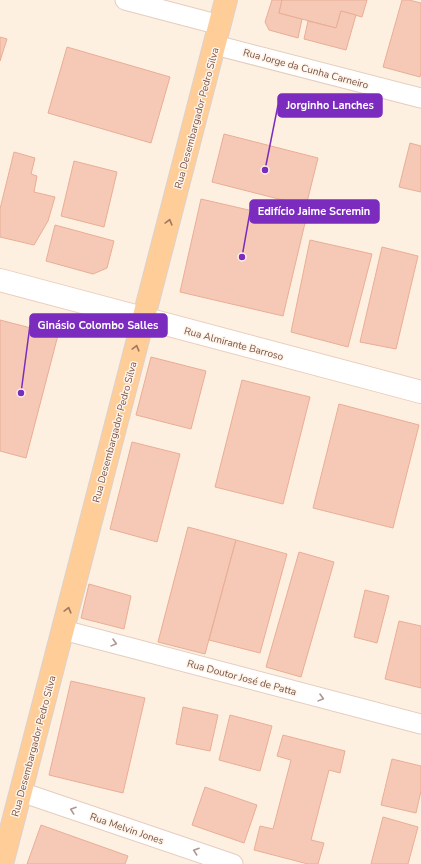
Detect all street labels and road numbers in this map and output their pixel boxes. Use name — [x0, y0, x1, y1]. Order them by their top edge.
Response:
street label: Rua Jorge da Cunha Carneiro — [242, 45, 370, 93]
street label: Rua Desembargador Pedro Silva — [171, 46, 223, 190]
street label: Rua Almirante Barroso — [183, 324, 285, 364]
street label: Rua Desembargador Pedro Silva — [89, 360, 141, 504]
street label: Rua Doutor José de Patta — [185, 657, 298, 699]
street label: Rua Desembargador Pedro Silva — [8, 674, 60, 818]
street label: Rua Melvin Jones — [88, 810, 166, 848]

